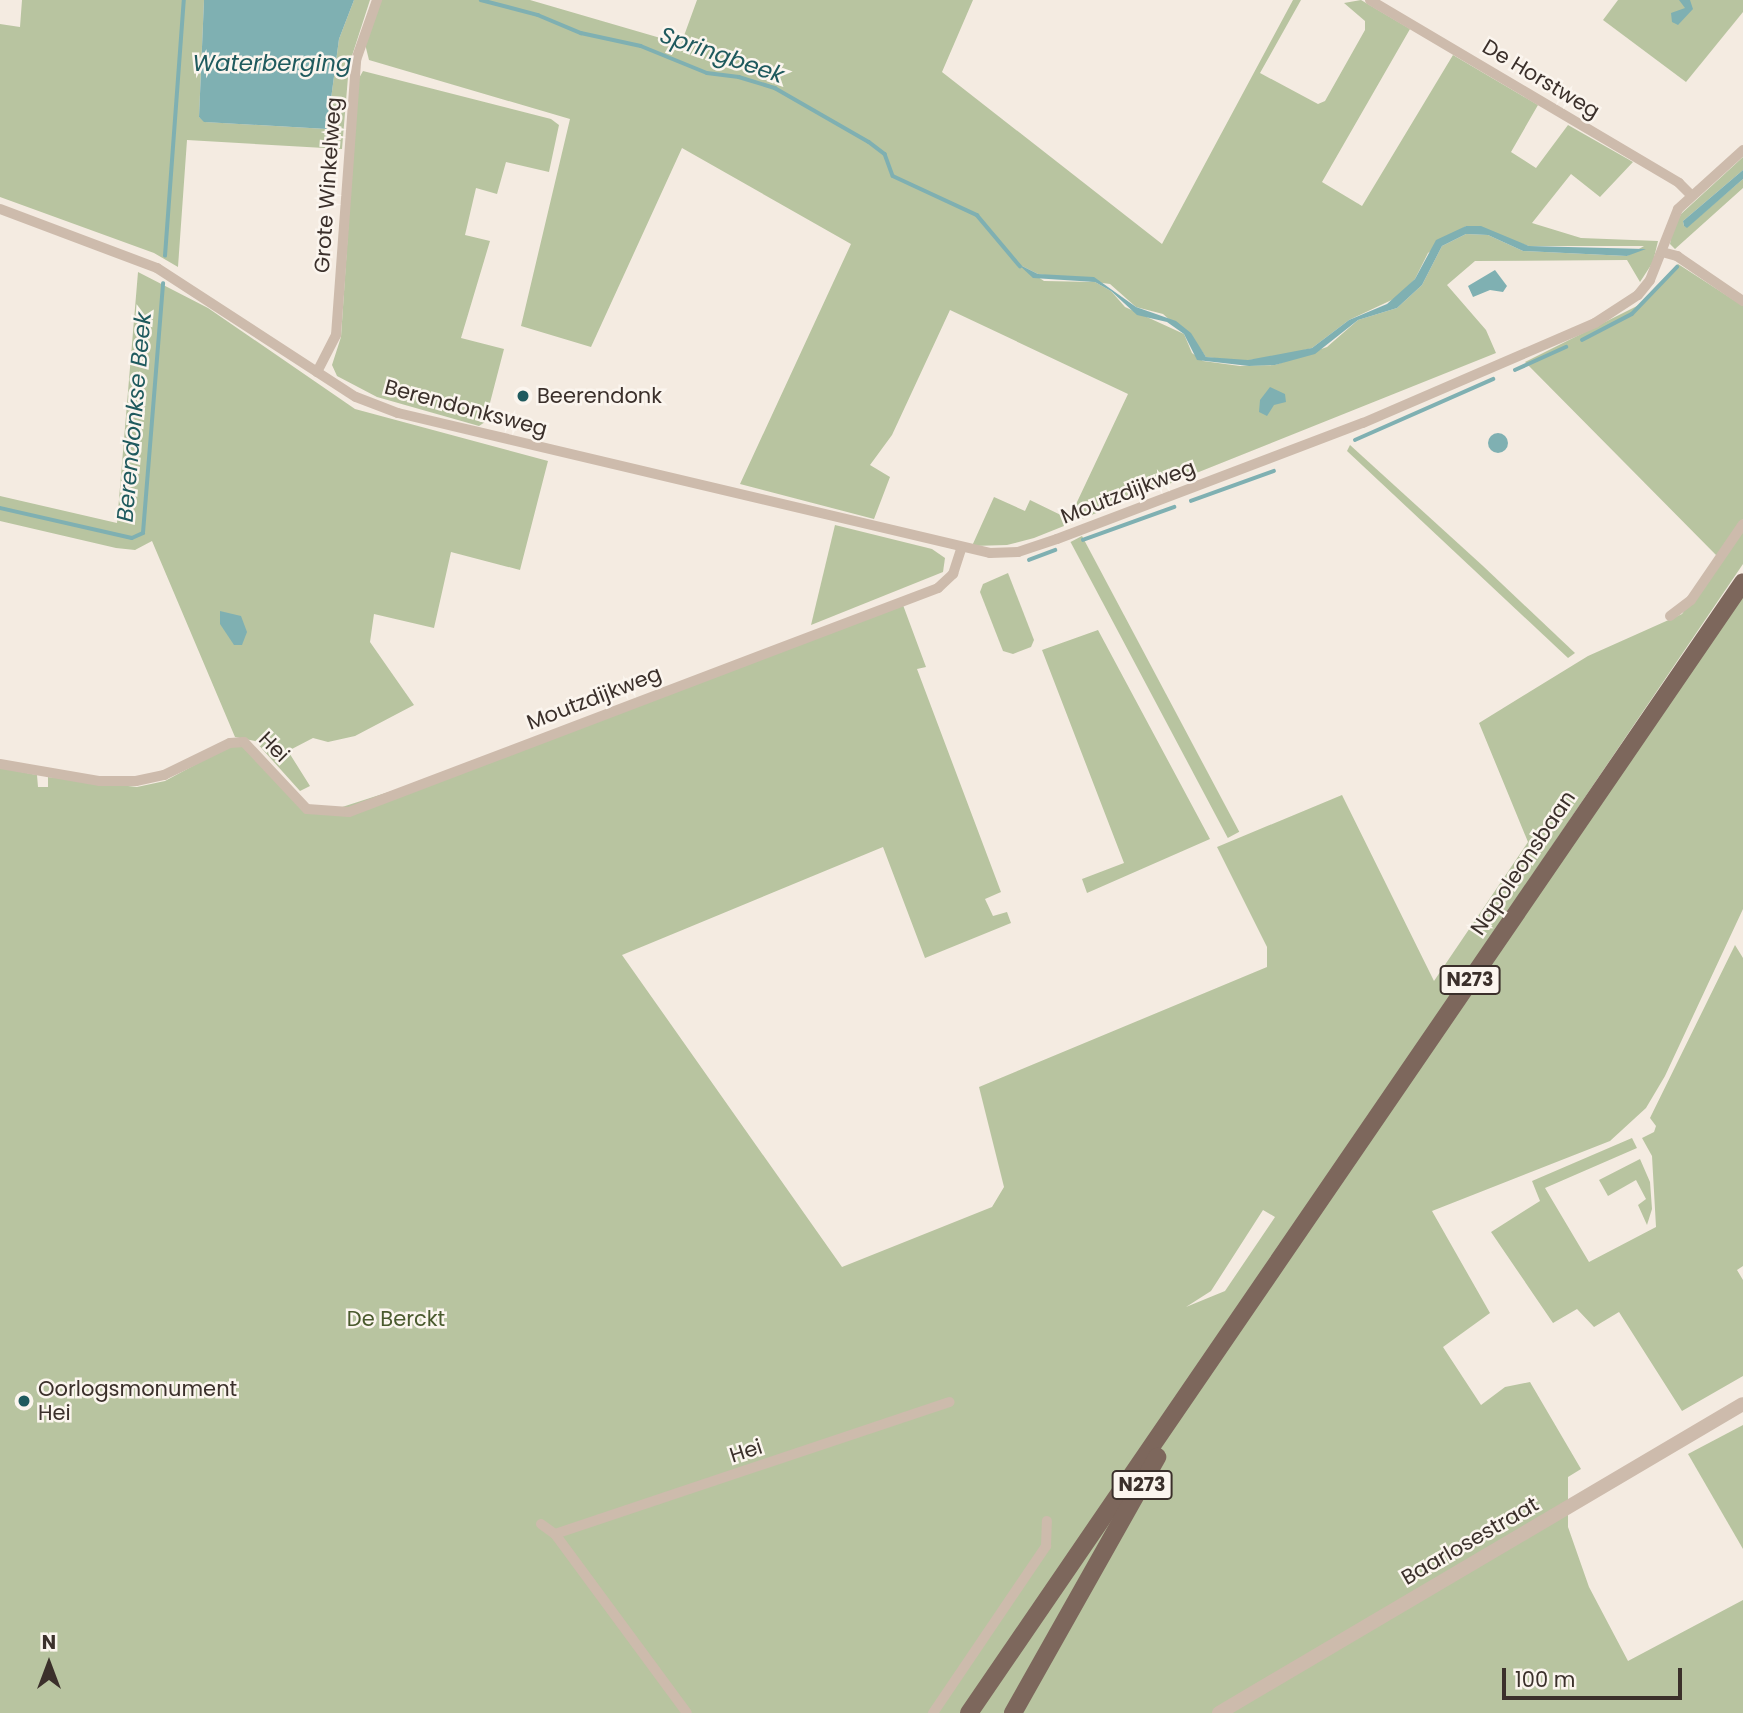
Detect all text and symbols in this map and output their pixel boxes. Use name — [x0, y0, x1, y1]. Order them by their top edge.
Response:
water label: Springbeek — [656, 21, 788, 89]
street label: De Horstweg — [1478, 34, 1604, 124]
water label: Waterberging — [192, 49, 352, 77]
street label: Grote Winkelweg — [309, 96, 347, 274]
water label: Berendonkse Beek — [111, 311, 157, 523]
street label: Berendonksweg — [382, 374, 550, 442]
place label: Beerendonk — [537, 383, 662, 409]
marker: Beerendonk — [515, 388, 531, 404]
street label: Moutzdijkweg — [1057, 455, 1199, 529]
street label: Moutzdijkweg — [523, 661, 665, 735]
street label: Hei — [254, 727, 294, 767]
street label: Napoleonsbaan — [1465, 786, 1581, 940]
road number: N273 — [1438, 964, 1502, 996]
park label: De Berckt — [347, 1306, 445, 1332]
place label: Oorlogsmonument Hei — [38, 1376, 237, 1426]
marker: Oorlogsmonument Hei — [16, 1393, 32, 1409]
street label: Hei — [727, 1434, 765, 1468]
road number: N273 — [1110, 1470, 1174, 1500]
street label: Baarlosestraat — [1397, 1492, 1543, 1590]
north arrow — [14, 1629, 84, 1699]
text: N — [42, 1629, 56, 1656]
scale bar — [1505, 1654, 1685, 1698]
text: 100 m — [1515, 1665, 1575, 1694]

